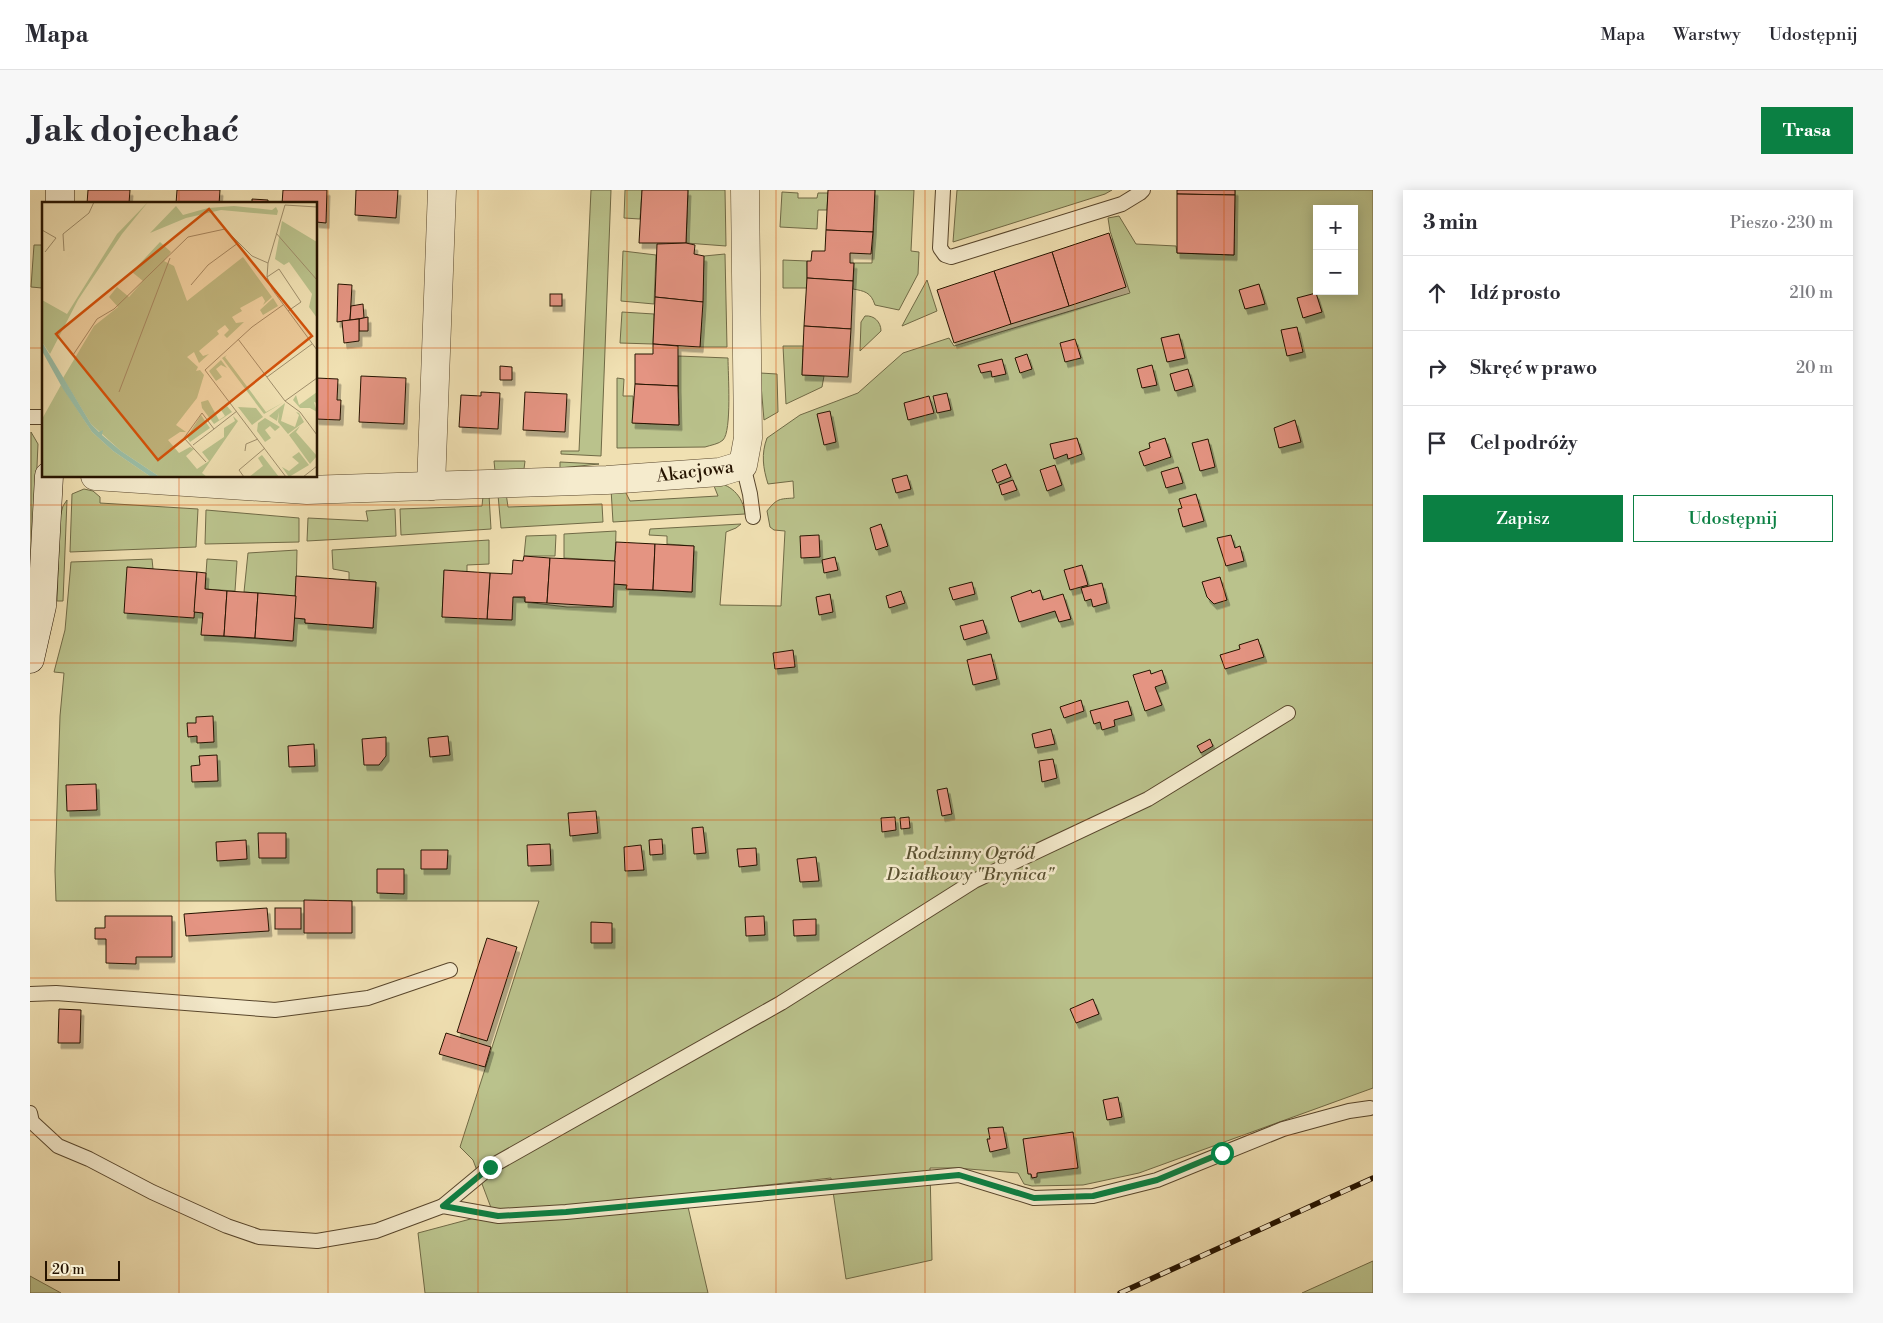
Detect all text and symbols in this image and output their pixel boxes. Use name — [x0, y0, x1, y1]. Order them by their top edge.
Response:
text: Mapa — [25, 20, 88, 50]
text: Mapa — [1601, 23, 1645, 46]
text: Warstwy — [1673, 23, 1741, 46]
text: Udostępnij — [1769, 23, 1858, 46]
button: Trasa — [1761, 107, 1853, 154]
text: Jak dojechać — [30, 109, 239, 152]
inset map — [42, 202, 318, 478]
map controls — [1313, 205, 1358, 295]
button: + — [1313, 205, 1358, 250]
text: 3 min — [1423, 210, 1478, 236]
text: Pieszo · 230 m — [1730, 213, 1833, 233]
button: − — [1313, 250, 1358, 295]
icon: ahead — [1423, 279, 1451, 307]
text: Idź prosto — [1470, 281, 1561, 305]
text: 210 m — [1789, 283, 1833, 303]
icon: right — [1423, 354, 1451, 382]
text: Skręć w prawo — [1470, 356, 1597, 380]
text: 20 m — [1796, 358, 1833, 378]
icon: arrive — [1423, 429, 1451, 457]
text: Cel podróży — [1470, 431, 1577, 455]
street label: Akacjowa — [654, 455, 736, 488]
button: Zapisz — [1423, 495, 1623, 542]
button: Udostępnij — [1633, 495, 1833, 542]
park label: Rodzinny Ogród Działkowy "Brynica" — [885, 842, 1056, 886]
route start — [1211, 1142, 1234, 1165]
route end — [479, 1156, 502, 1179]
scale bar — [45, 1258, 120, 1281]
text: 20 m — [52, 1261, 84, 1279]

